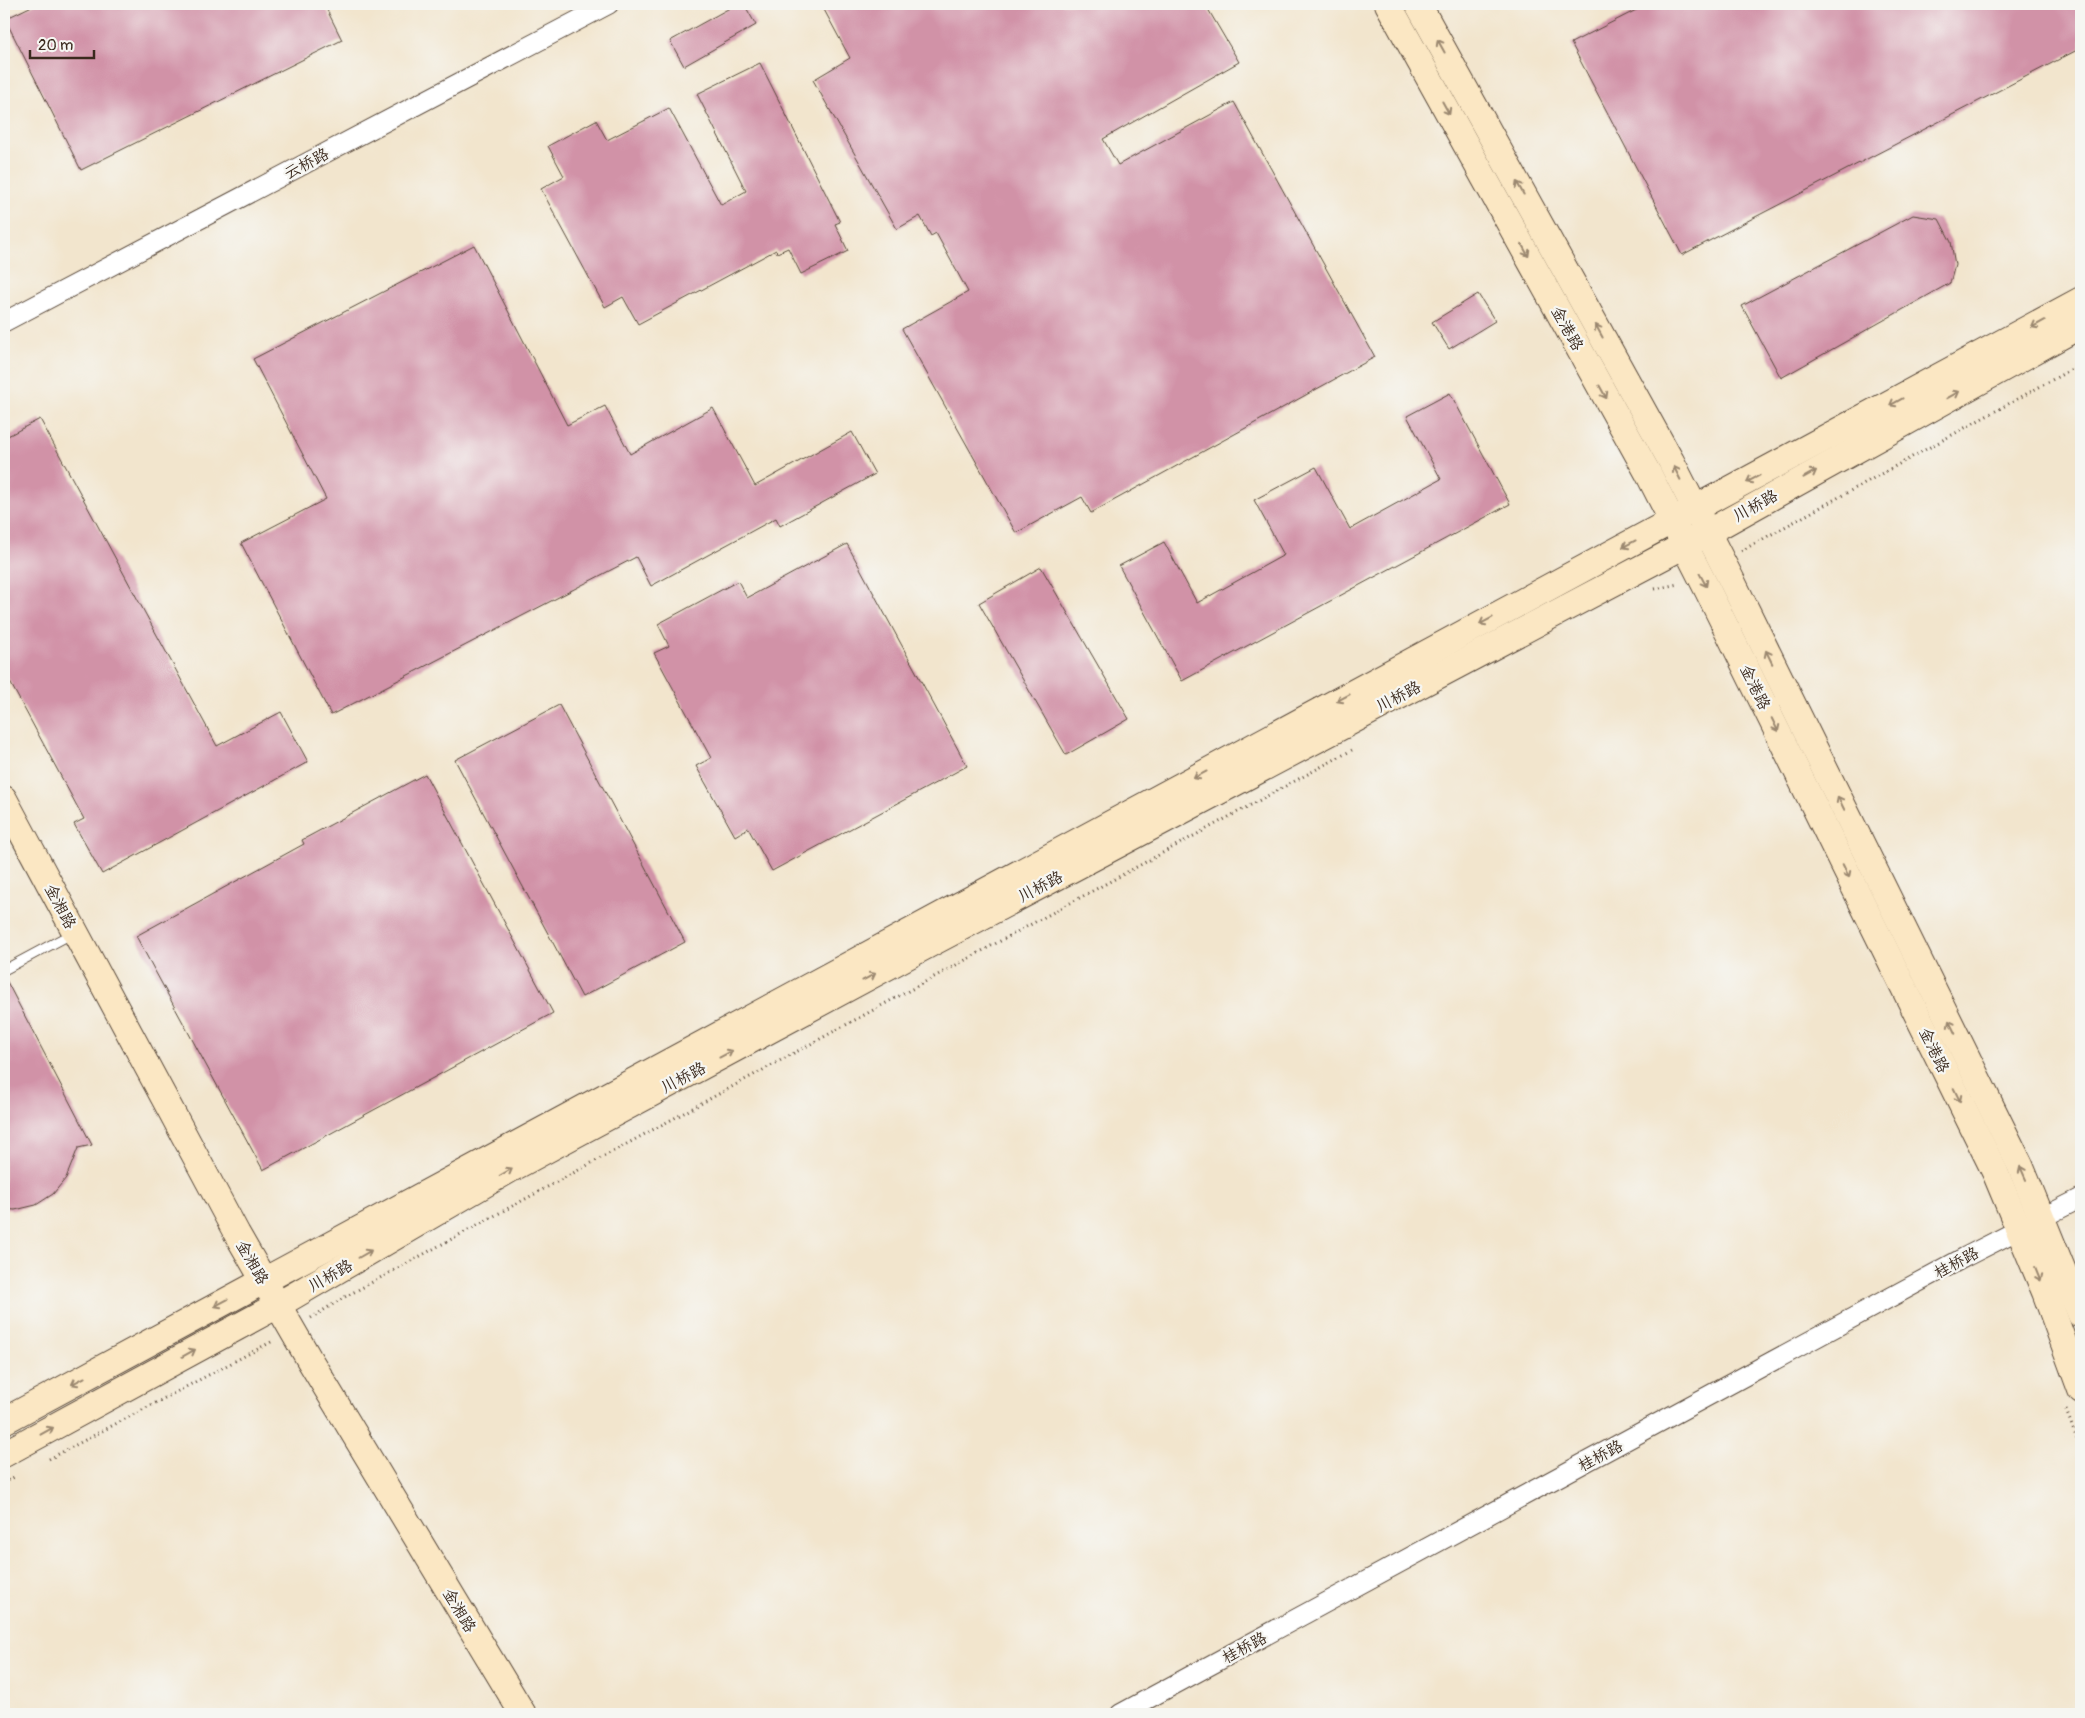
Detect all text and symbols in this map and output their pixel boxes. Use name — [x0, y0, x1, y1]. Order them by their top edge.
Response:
scale bar — [30, 28, 94, 60]
text: 20 m — [38, 36, 73, 55]
one-way arrow — [1436, 39, 1446, 54]
one-way arrow — [1441, 100, 1451, 115]
street label: 云桥路 — [281, 144, 332, 184]
one-way arrow — [1515, 181, 1525, 196]
one-way arrow — [1520, 242, 1530, 256]
street label: 金港路 — [1547, 303, 1588, 354]
one-way arrow — [2031, 319, 2046, 329]
one-way arrow — [1593, 324, 1603, 338]
one-way arrow — [1599, 384, 1609, 399]
one-way arrow — [1945, 390, 1959, 400]
one-way arrow — [1889, 398, 1904, 407]
one-way arrow — [1672, 466, 1681, 481]
one-way arrow — [1803, 469, 1818, 479]
one-way arrow — [1745, 474, 1760, 484]
street label: 川桥路 — [1730, 485, 1781, 526]
one-way arrow — [1622, 539, 1637, 549]
one-way arrow — [1698, 572, 1708, 587]
one-way arrow — [1479, 617, 1494, 626]
one-way arrow — [1764, 650, 1774, 665]
street label: 金港路 — [1736, 661, 1775, 713]
street label: 川桥路 — [1373, 677, 1424, 717]
one-way arrow — [1336, 694, 1351, 703]
one-way arrow — [1770, 717, 1780, 732]
one-way arrow — [1192, 770, 1207, 780]
one-way arrow — [1836, 796, 1845, 811]
one-way arrow — [1842, 863, 1852, 878]
street label: 川桥路 — [1015, 867, 1066, 907]
street label: 金湘路 — [40, 881, 80, 932]
one-way arrow — [861, 972, 876, 981]
one-way arrow — [1947, 1020, 1956, 1035]
street label: 金港路 — [1915, 1024, 1954, 1076]
one-way arrow — [718, 1048, 733, 1058]
street label: 川桥路 — [658, 1058, 709, 1098]
one-way arrow — [1952, 1088, 1962, 1103]
one-way arrow — [2018, 1166, 2028, 1181]
one-way arrow — [498, 1167, 513, 1177]
street label: 金湘路 — [231, 1237, 273, 1288]
street label: 桂桥路 — [1931, 1243, 1982, 1283]
one-way arrow — [358, 1248, 372, 1258]
street label: 川桥路 — [305, 1255, 356, 1297]
one-way arrow — [2035, 1267, 2044, 1282]
one-way arrow — [214, 1299, 229, 1309]
one-way arrow — [182, 1348, 197, 1358]
one-way arrow — [71, 1376, 86, 1386]
one-way arrow — [39, 1426, 54, 1436]
street label: 桂桥路 — [1575, 1436, 1626, 1476]
street label: 金湘路 — [438, 1585, 480, 1636]
street label: 桂桥路 — [1219, 1628, 1270, 1668]

